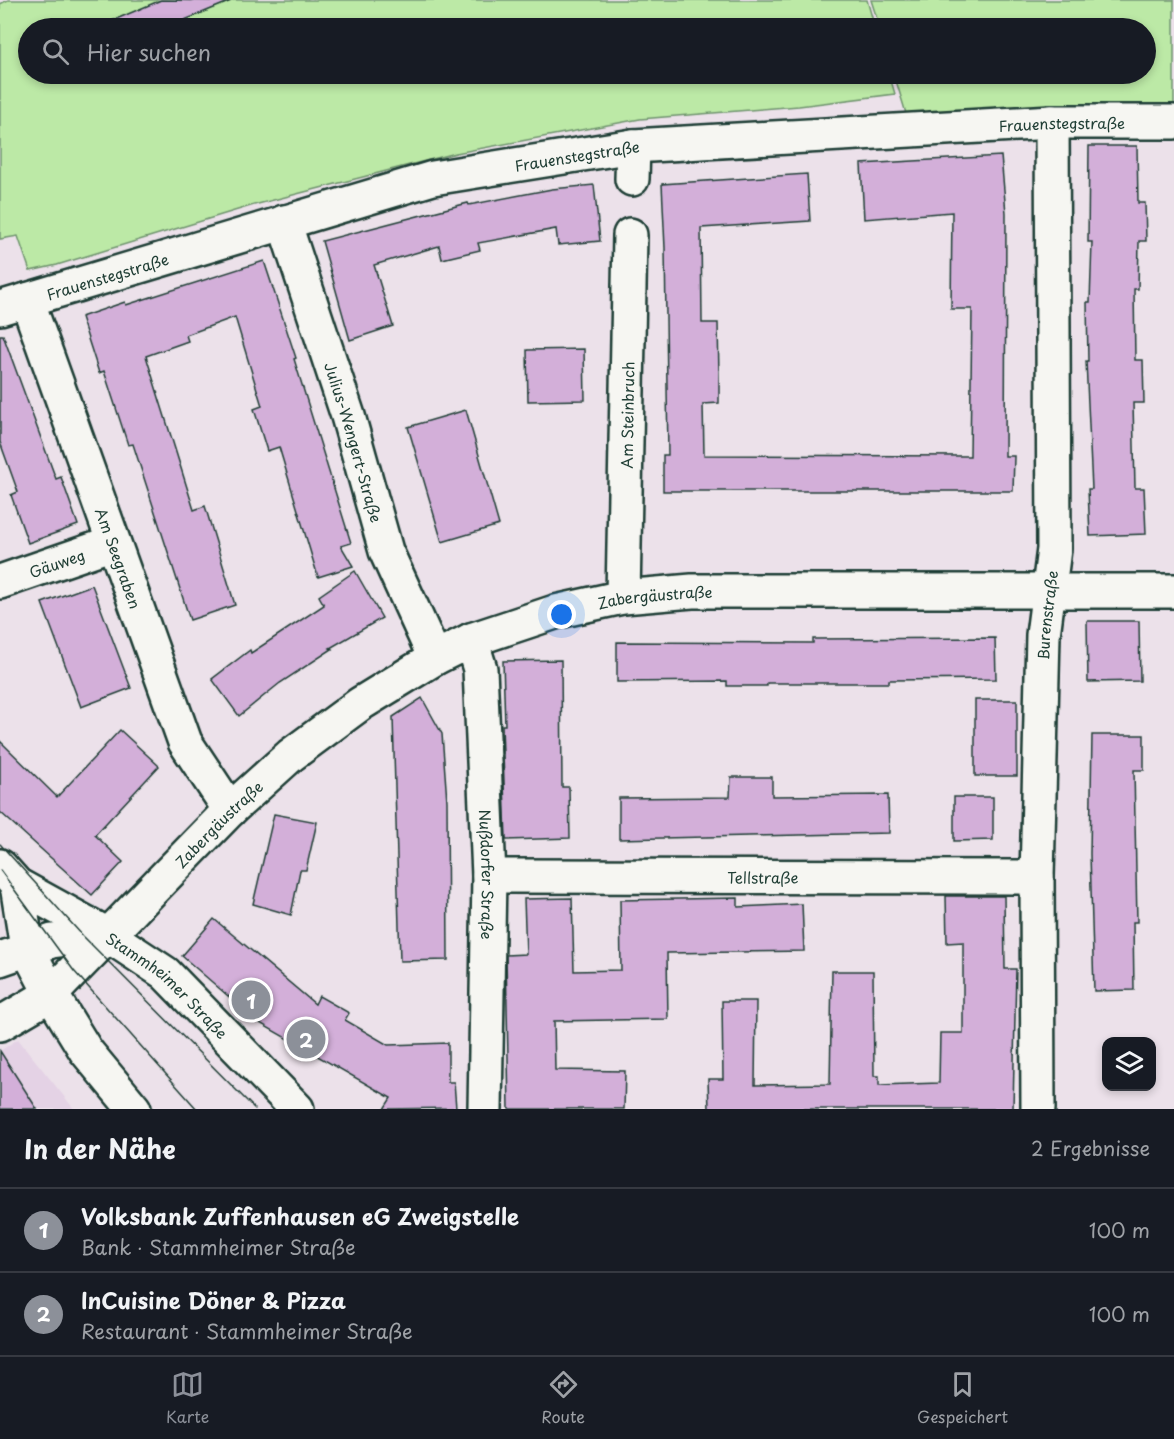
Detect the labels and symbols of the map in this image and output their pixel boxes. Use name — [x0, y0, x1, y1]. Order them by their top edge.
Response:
street label: Frauenstegstraße — [998, 111, 1125, 137]
street label: Frauenstegstraße — [513, 134, 640, 176]
street label: Frauenstegstraße — [43, 247, 171, 305]
street label: Julius-Wengert-Straße — [319, 359, 389, 525]
street label: Am Steinbruch — [614, 361, 639, 469]
street label: Am Seegraben — [91, 504, 148, 612]
street label: Gäuweg — [26, 542, 88, 583]
street label: Burenstraße — [1031, 569, 1063, 660]
street label: Zabergäustraße — [595, 579, 712, 614]
your location — [547, 600, 576, 629]
street label: Zabergäustraße — [169, 775, 267, 872]
street label: Nußdorfer Straße — [475, 809, 501, 940]
street label: Tellstraße — [727, 865, 799, 888]
street label: Stammheimer Straße — [102, 926, 234, 1043]
pin: 1 — [232, 978, 270, 1022]
pin: 2 — [286, 1016, 326, 1062]

